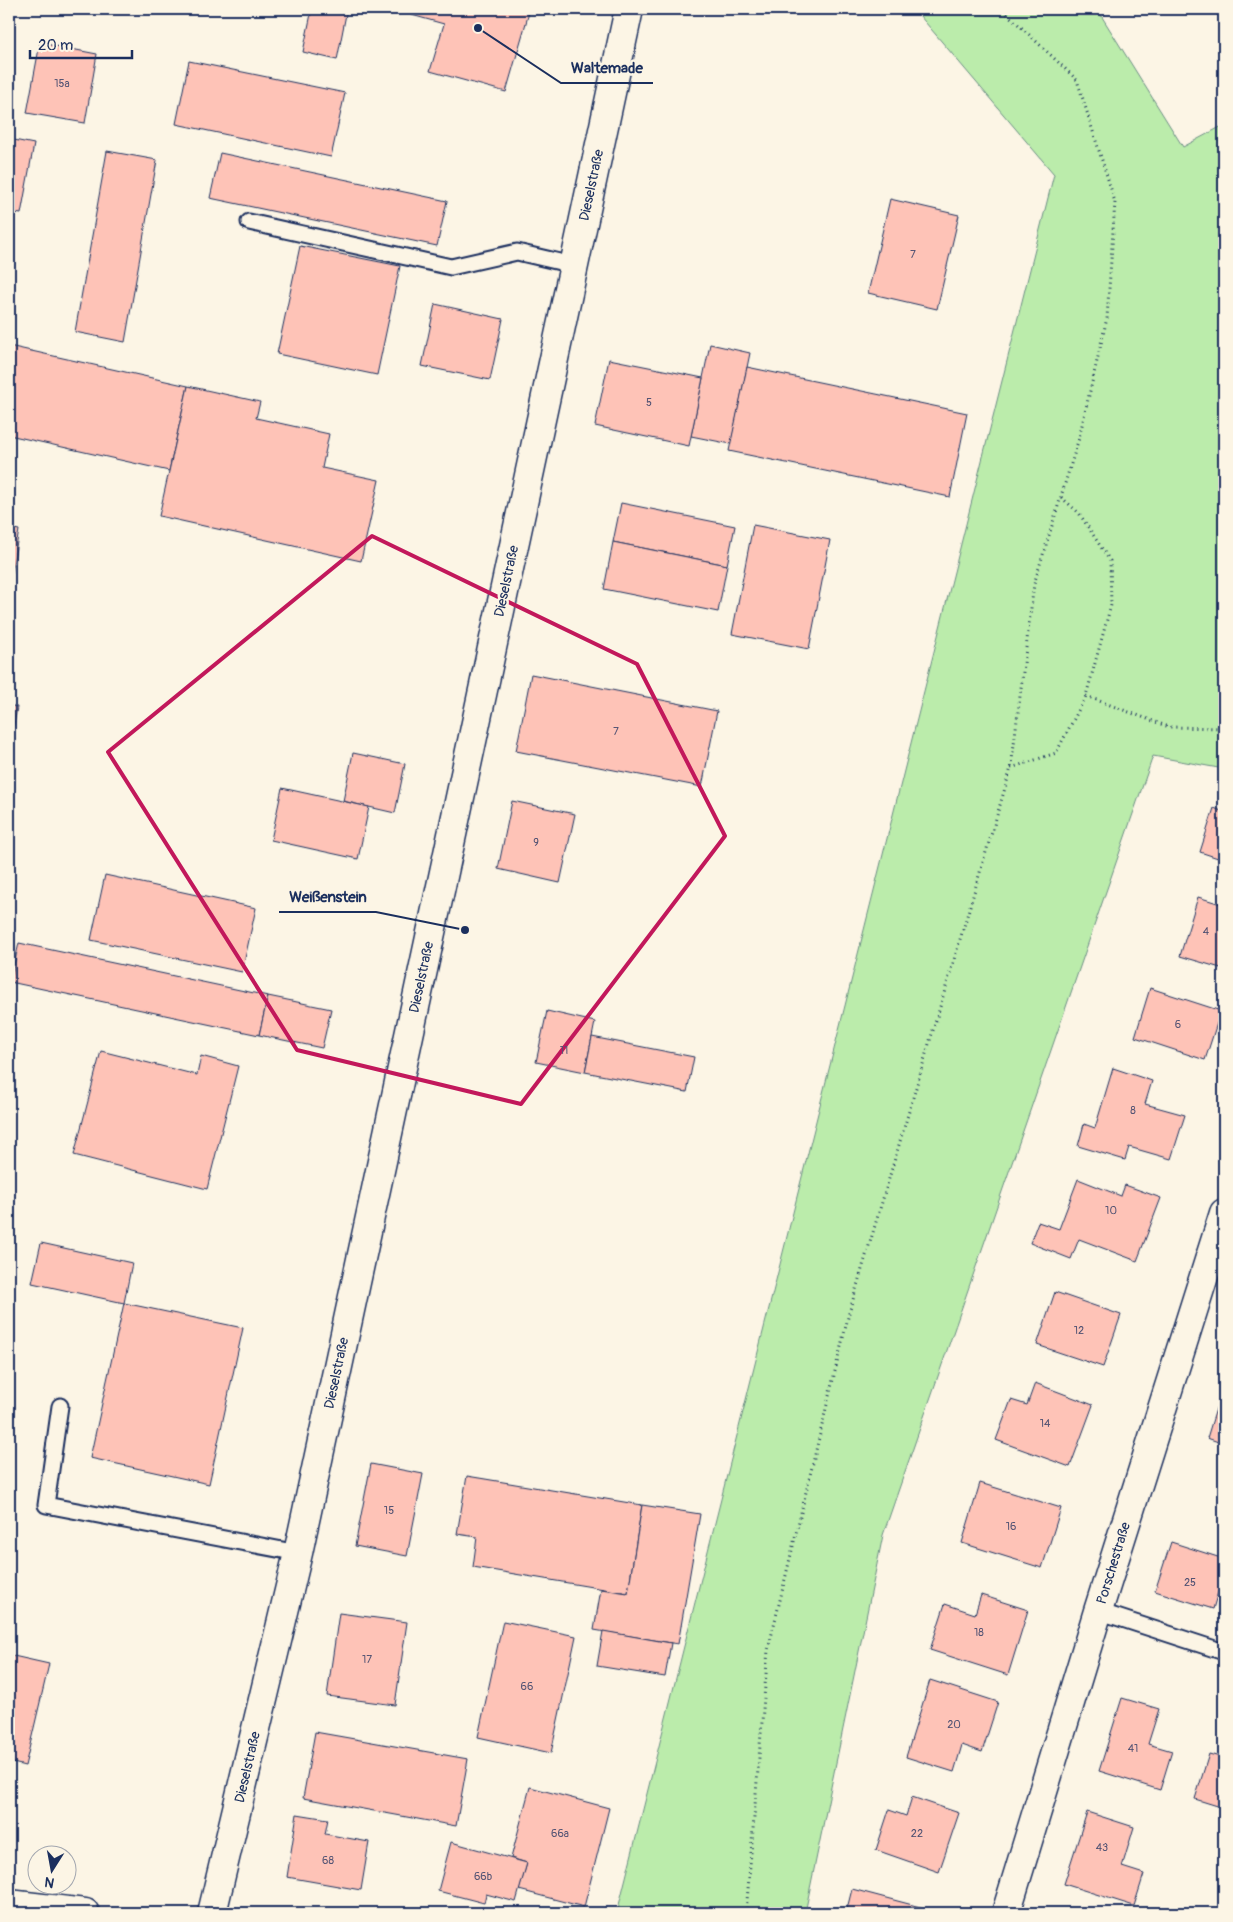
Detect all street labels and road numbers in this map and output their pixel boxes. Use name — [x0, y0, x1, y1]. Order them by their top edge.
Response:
street label: Dieselstraße — [576, 148, 607, 222]
street label: Dieselstraße — [491, 544, 522, 618]
street label: Dieselstraße — [406, 940, 437, 1014]
street label: Dieselstraße — [321, 1336, 352, 1410]
street label: Porschestraße — [1093, 1520, 1134, 1606]
street label: Dieselstraße — [231, 1730, 264, 1804]

